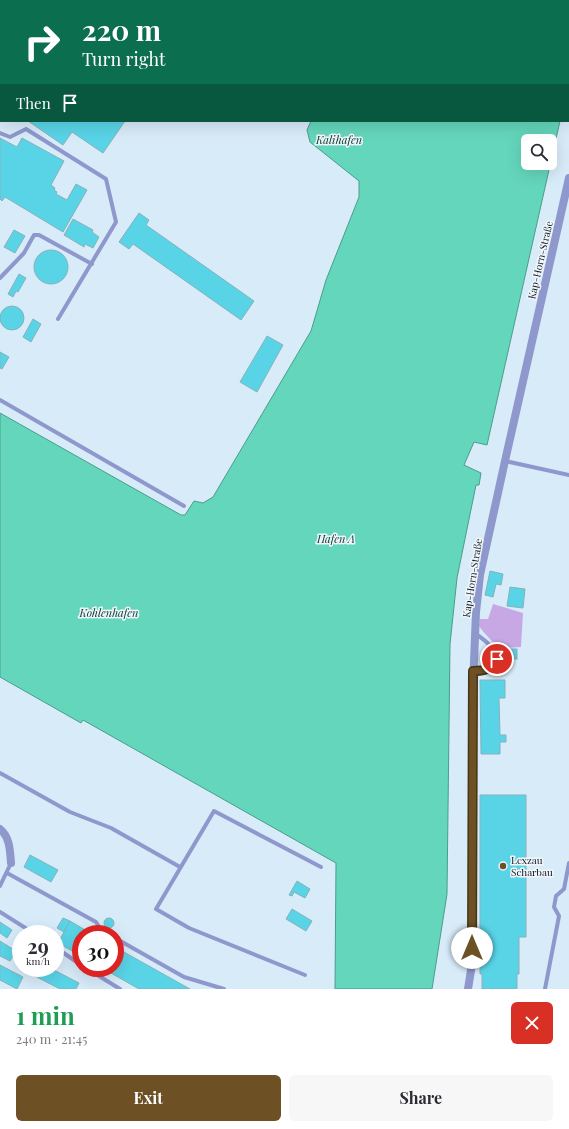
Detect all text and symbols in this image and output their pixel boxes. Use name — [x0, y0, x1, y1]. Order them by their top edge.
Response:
text: 220 m — [82, 11, 161, 48]
icon: right — [16, 16, 68, 68]
text: Turn right — [82, 47, 165, 71]
icon: arrive — [59, 92, 81, 114]
text: Then — [16, 93, 51, 113]
water label: Kalihafen — [315, 132, 362, 147]
map controls — [521, 134, 557, 170]
button: search — [521, 134, 557, 170]
street label: Kap-Horn-Straße — [524, 220, 556, 300]
water label: Hafen A — [316, 531, 355, 546]
street label: Kap-Horn-Straße — [459, 538, 485, 618]
water label: Kohlenhafen — [79, 605, 138, 620]
pin — [480, 642, 514, 676]
icon: arrive — [486, 648, 508, 670]
place label: Lexzau Scharbau — [511, 853, 553, 879]
marker: Lexzau Scharbau — [498, 861, 508, 871]
speed limit sign: 30 — [72, 925, 124, 977]
position arrow — [451, 927, 493, 969]
text: 29 — [27, 932, 49, 959]
text: km/h — [26, 954, 50, 968]
text: 1 min — [16, 999, 75, 1031]
button: close — [511, 1002, 553, 1044]
text: 240 m · 21:45 — [16, 1030, 87, 1047]
button: Exit — [16, 1075, 281, 1121]
button: Share — [289, 1075, 553, 1121]

